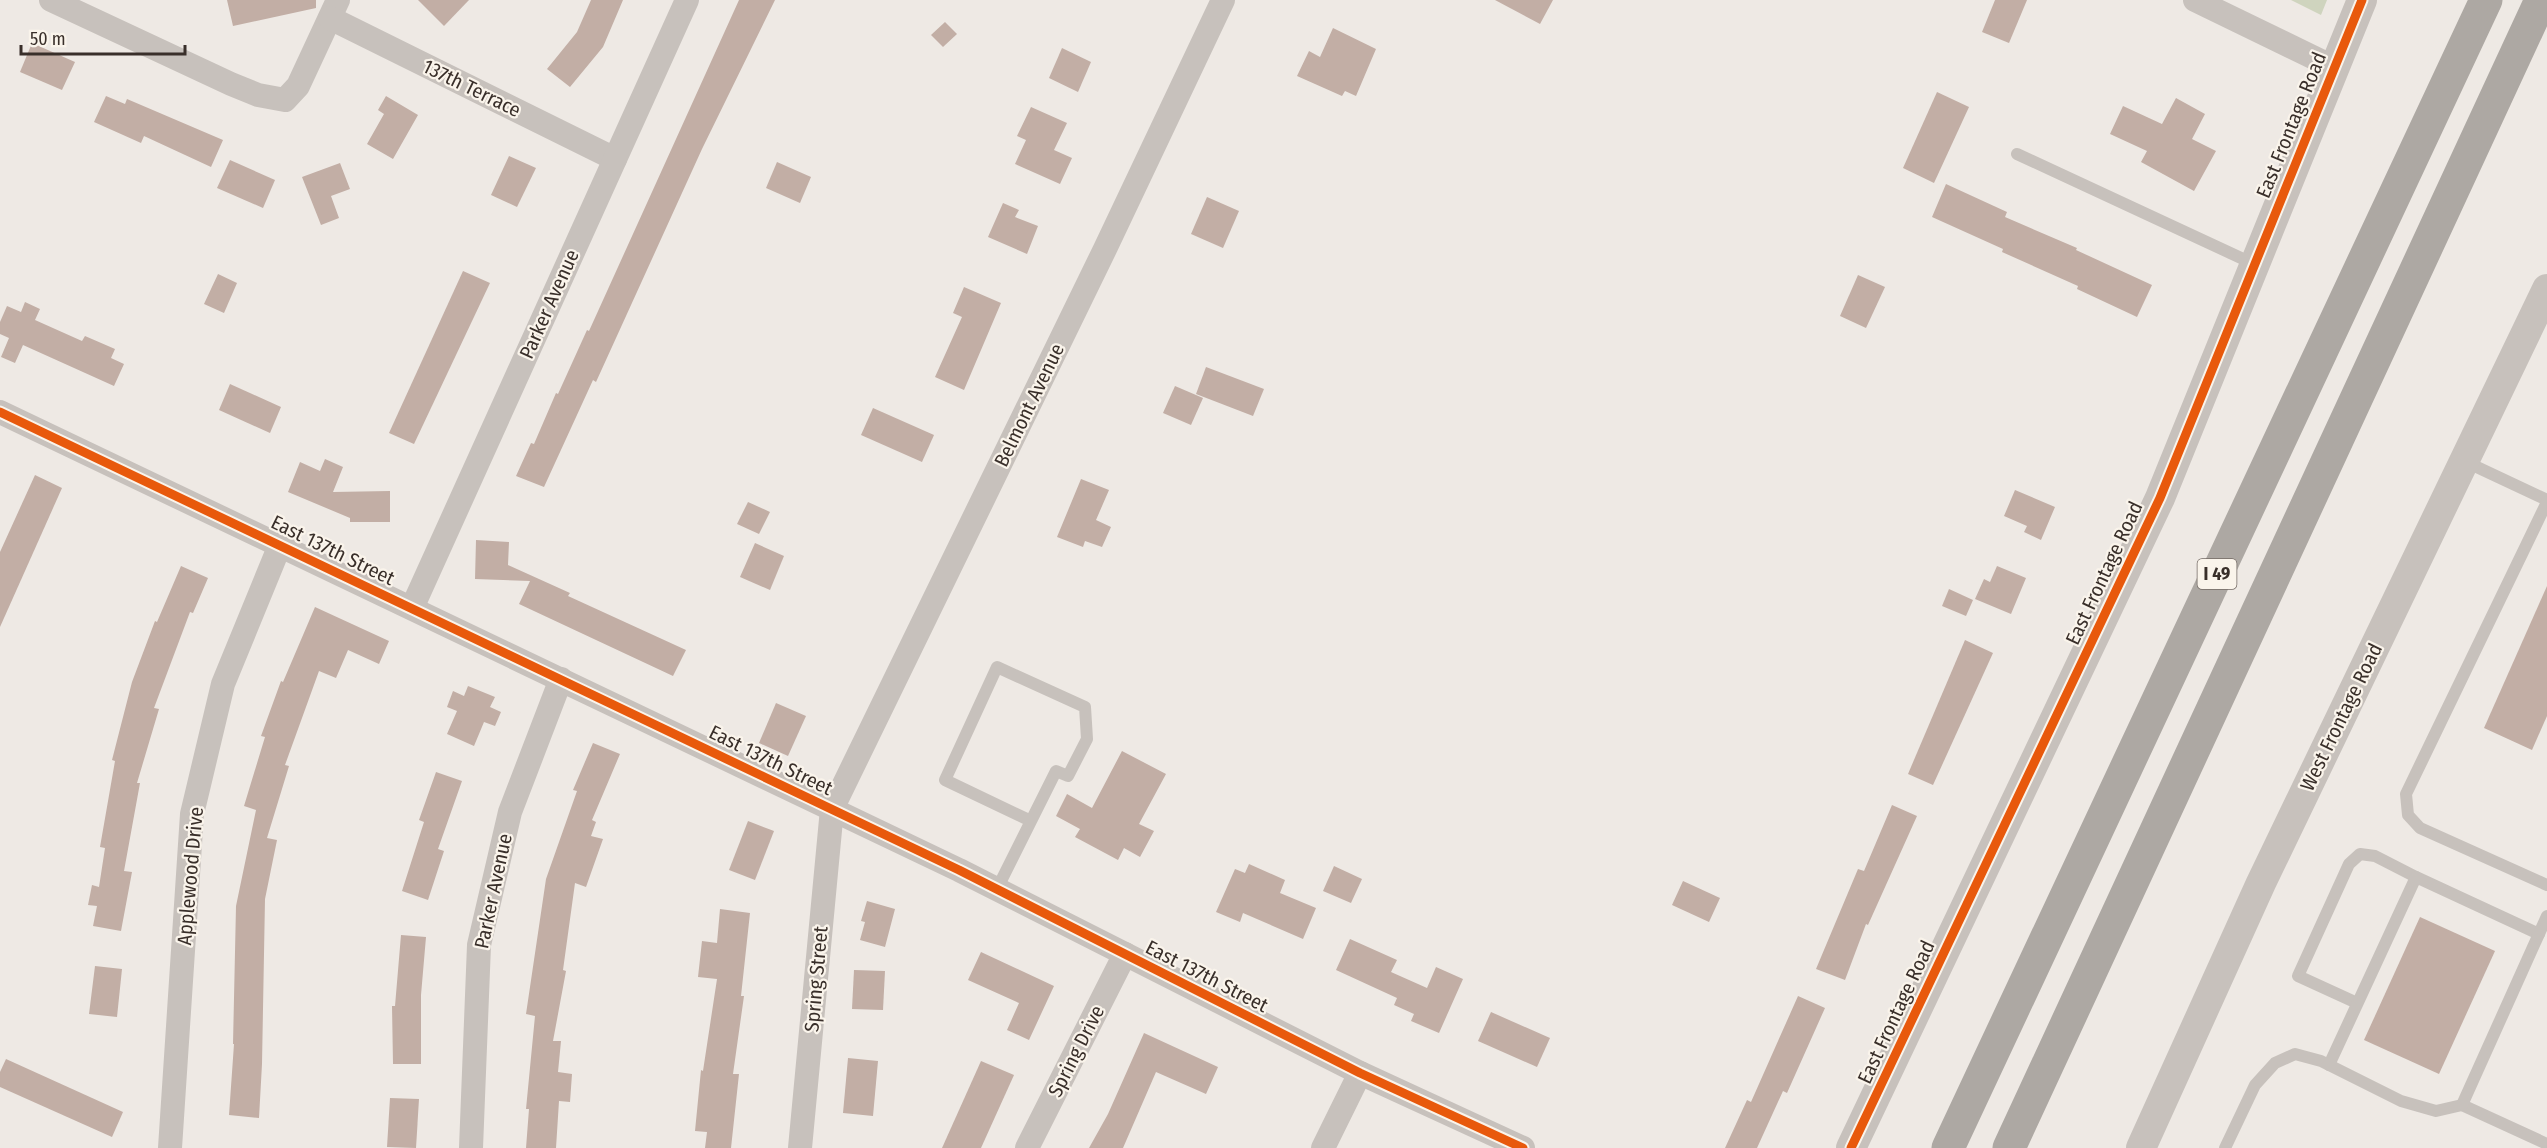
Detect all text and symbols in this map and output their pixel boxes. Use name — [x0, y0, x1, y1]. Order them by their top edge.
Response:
scale bar — [21, 18, 184, 56]
text: 50 m — [30, 28, 66, 50]
street label: East Frontage Road — [2251, 49, 2331, 201]
street label: 137th Terrace — [419, 54, 525, 122]
street label: Parker Avenue — [514, 246, 584, 362]
street label: Belmont Avenue — [989, 340, 1069, 470]
street label: East Frontage Road — [2060, 498, 2148, 648]
street label: East 137th Street — [267, 510, 399, 590]
road number: I 49 — [2198, 559, 2236, 589]
street label: West Frontage Road — [2295, 639, 2387, 795]
street label: East 137th Street — [705, 720, 837, 800]
street label: Applewood Drive — [172, 806, 208, 946]
street label: Parker Avenue — [469, 831, 517, 951]
street label: Spring Street — [799, 925, 833, 1033]
street label: East 137th Street — [1142, 935, 1273, 1017]
street label: East Frontage Road — [1852, 937, 1940, 1087]
street label: Spring Drive — [1043, 1001, 1109, 1101]

